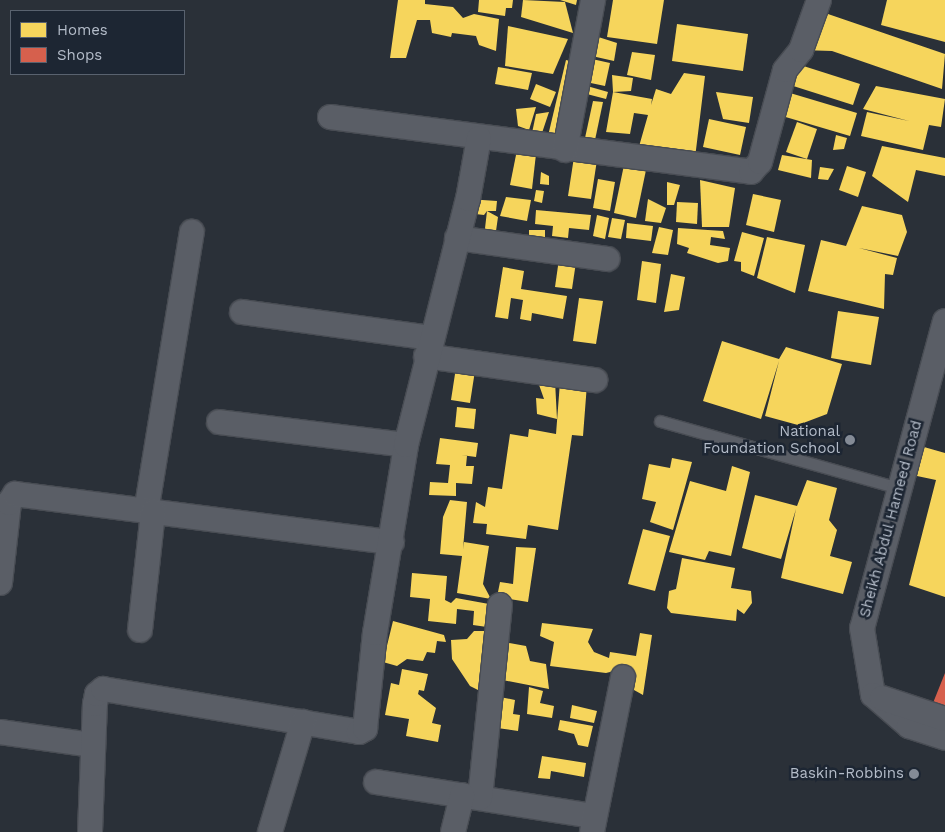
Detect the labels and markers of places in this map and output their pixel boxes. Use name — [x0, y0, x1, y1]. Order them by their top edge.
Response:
place label: National Foundation School — [703, 422, 840, 457]
marker: National Foundation School — [844, 434, 856, 446]
place label: Baskin-Robbins — [790, 765, 904, 783]
marker: Baskin-Robbins — [908, 768, 920, 780]

